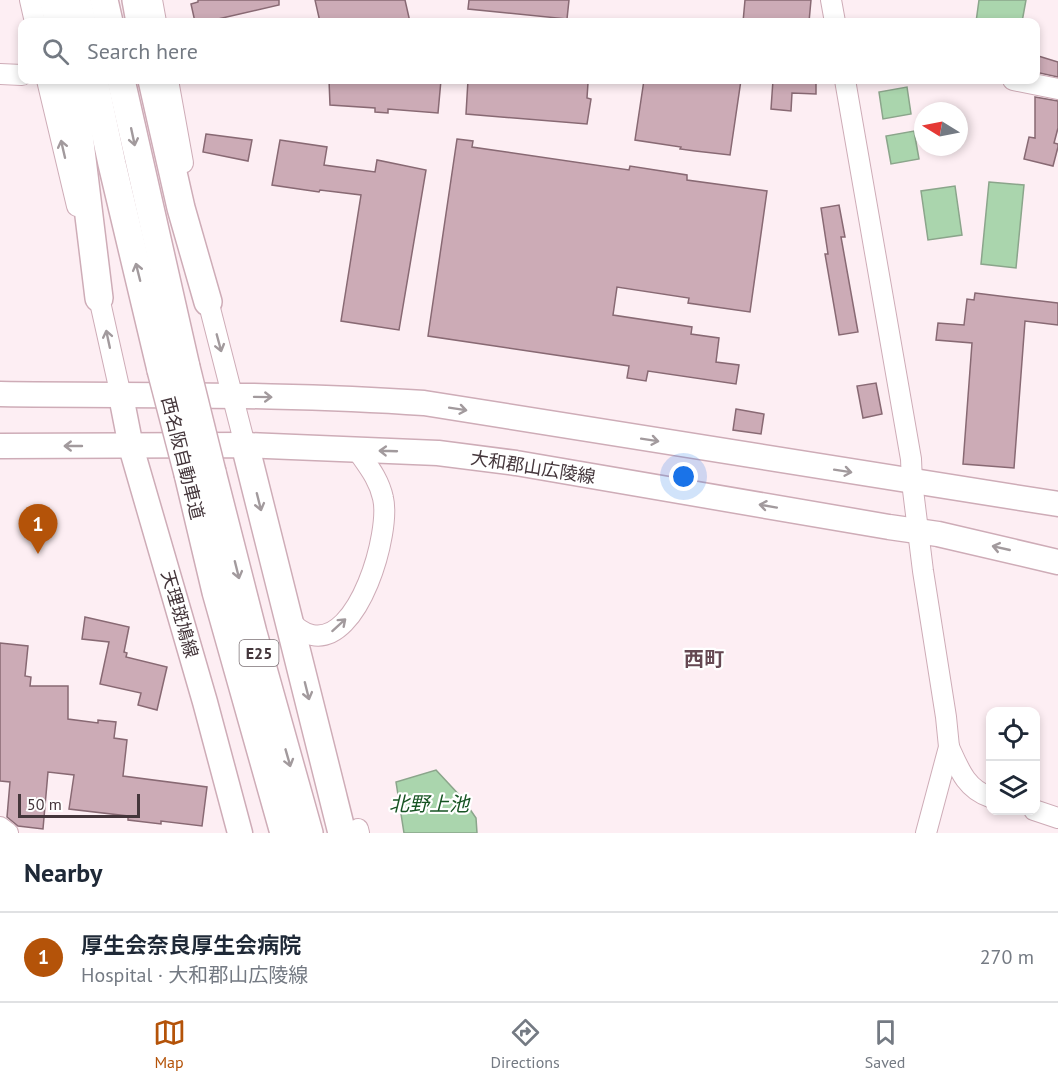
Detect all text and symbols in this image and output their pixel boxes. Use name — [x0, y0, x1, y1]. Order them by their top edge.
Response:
search box — [18, 18, 1040, 84]
icon: search — [39, 35, 72, 68]
text: Search here — [87, 37, 198, 65]
north arrow — [914, 102, 968, 156]
one-way arrow — [128, 127, 140, 146]
one-way arrow — [57, 140, 69, 159]
one-way arrow — [131, 263, 143, 282]
one-way arrow — [102, 329, 113, 349]
one-way arrow — [213, 333, 225, 352]
one-way arrow — [253, 391, 273, 403]
street label: 西名阪自動車道 — [157, 394, 209, 522]
one-way arrow — [447, 403, 467, 414]
one-way arrow — [640, 435, 660, 446]
one-way arrow — [63, 440, 83, 452]
one-way arrow — [379, 446, 399, 457]
street label: 大和郡山広陵線 — [469, 446, 597, 488]
your location — [669, 462, 698, 491]
one-way arrow — [832, 466, 852, 477]
one-way arrow — [254, 492, 266, 511]
one-way arrow — [759, 500, 778, 511]
pin: 1 — [18, 504, 57, 554]
one-way arrow — [992, 542, 1011, 554]
one-way arrow — [232, 560, 243, 579]
street label: 天理斑鳩線 — [157, 568, 203, 660]
one-way arrow — [331, 618, 347, 631]
road number: E25 — [240, 640, 278, 666]
district label: 西町 — [684, 646, 724, 672]
one-way arrow — [301, 681, 313, 700]
map controls — [986, 707, 1040, 815]
button: locate — [986, 707, 1040, 761]
one-way arrow — [283, 748, 294, 767]
button: layers — [986, 761, 1040, 815]
scale bar — [18, 791, 140, 818]
water label: 北野上池 — [389, 791, 471, 817]
text: 50 m — [27, 794, 62, 814]
text: Nearby — [24, 856, 102, 889]
text: 厚生会奈良厚生会病院 — [81, 931, 301, 959]
text: 1 — [38, 944, 49, 970]
text: 270 m — [980, 944, 1034, 970]
text: Hospital · 大和郡山広陵線 — [81, 962, 308, 988]
tab: Map — [153, 1016, 186, 1072]
tab: Directions — [491, 1016, 560, 1072]
tab: Saved — [865, 1016, 905, 1072]

